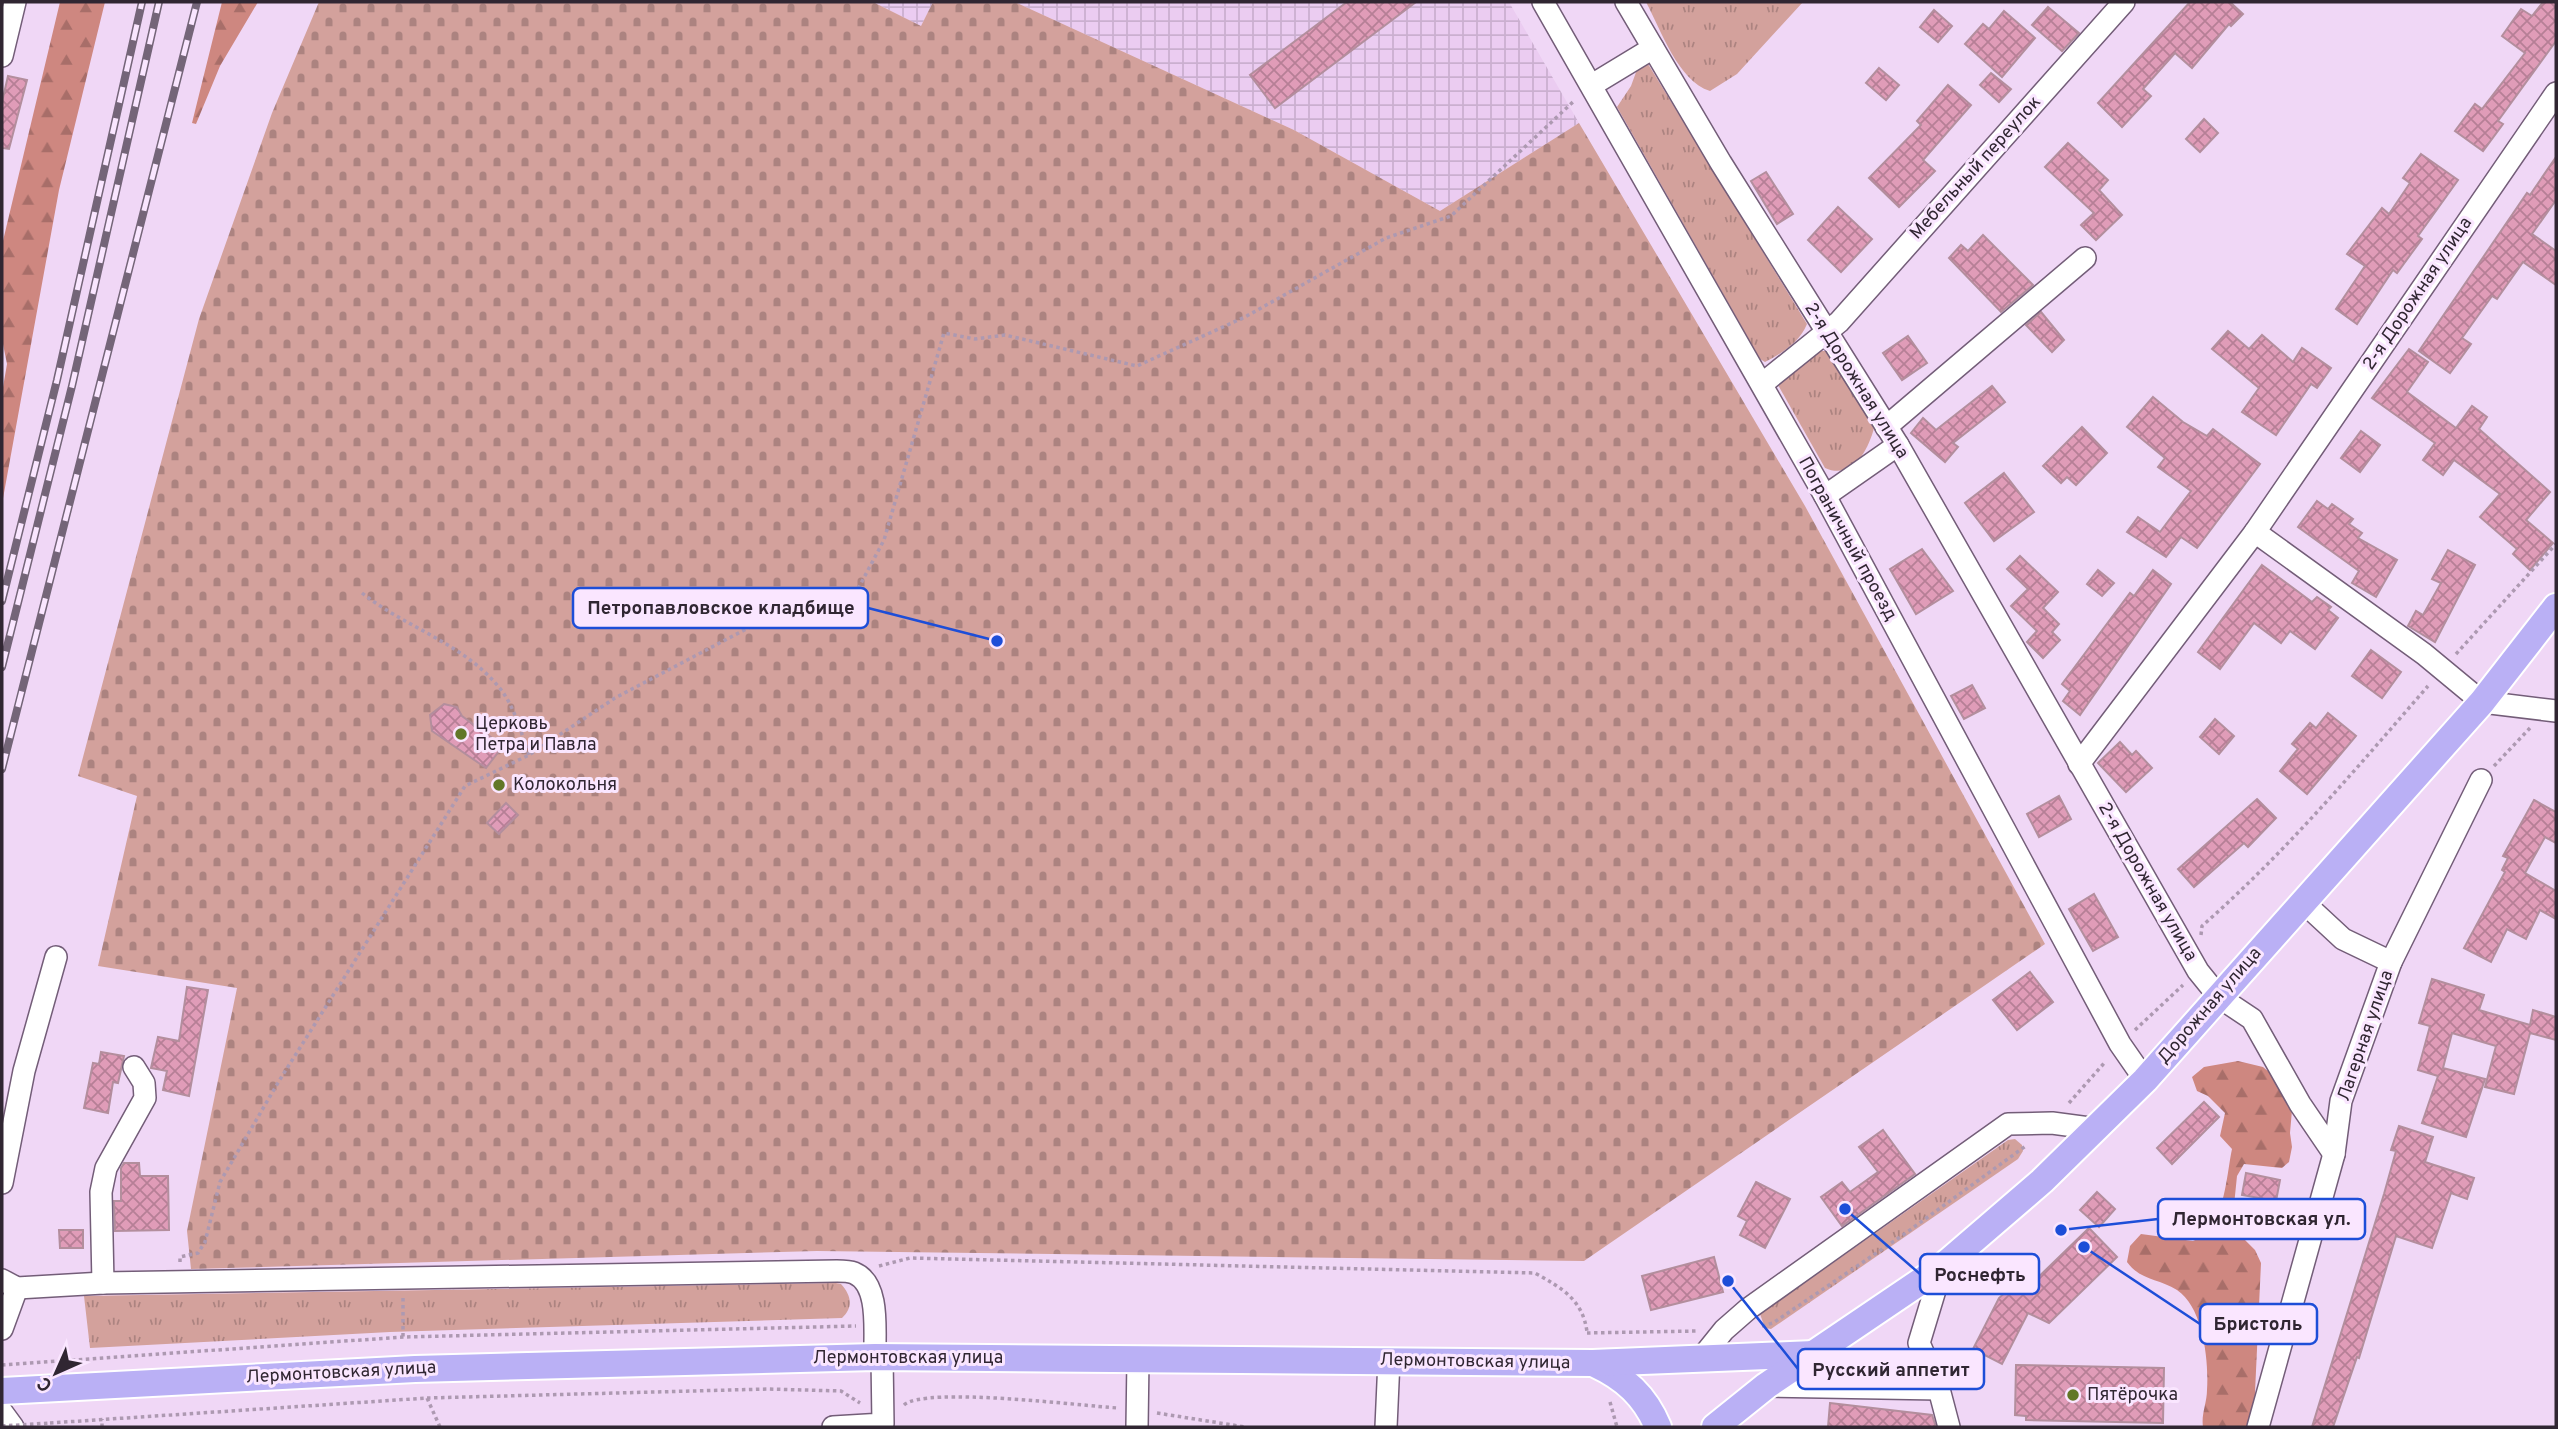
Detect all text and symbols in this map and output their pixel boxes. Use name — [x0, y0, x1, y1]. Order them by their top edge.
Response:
street label: Мебельный переулок — [1905, 91, 2047, 245]
street label: 2-я Дорожная улица — [2358, 213, 2478, 375]
street label: 2-я Дорожная улица — [1799, 299, 1913, 463]
street label: Пограничный проезд — [1792, 453, 1902, 625]
callout: Петропавловское кладбище — [573, 588, 868, 628]
text: Петропавловское кладбище — [587, 597, 855, 621]
place label: Церковь Петра и Павла — [475, 713, 597, 757]
marker: Церковь Петра и Павла — [453, 726, 469, 742]
place label: Колокольня — [513, 774, 617, 797]
marker: Колокольня — [491, 777, 507, 793]
street label: 2-я Дорожная улица — [2092, 798, 2202, 966]
street label: Дорожная улица — [2153, 943, 2267, 1069]
street label: Лагерная улица — [2333, 967, 2399, 1105]
callout: Лермонтовская ул. — [2158, 1199, 2365, 1239]
text: Лермонтовская ул. — [2171, 1208, 2351, 1232]
callout: Роснефть — [1920, 1254, 2039, 1294]
text: Роснефть — [1934, 1264, 2026, 1288]
callout: Бристоль — [2200, 1304, 2317, 1344]
text: Бристоль — [2214, 1313, 2302, 1337]
north arrow — [21, 1338, 91, 1408]
street label: Лермонтовская улица — [813, 1347, 1003, 1370]
street label: Лермонтовская улица — [1379, 1349, 1571, 1375]
callout: Русский аппетит — [1798, 1349, 1984, 1389]
street label: Лермонтовская улица — [245, 1357, 437, 1389]
text: Русский аппетит — [1812, 1359, 1970, 1383]
text: С — [33, 1371, 58, 1396]
place label: Пятёрочка — [2087, 1384, 2178, 1407]
marker: Пятёрочка — [2065, 1387, 2081, 1403]

